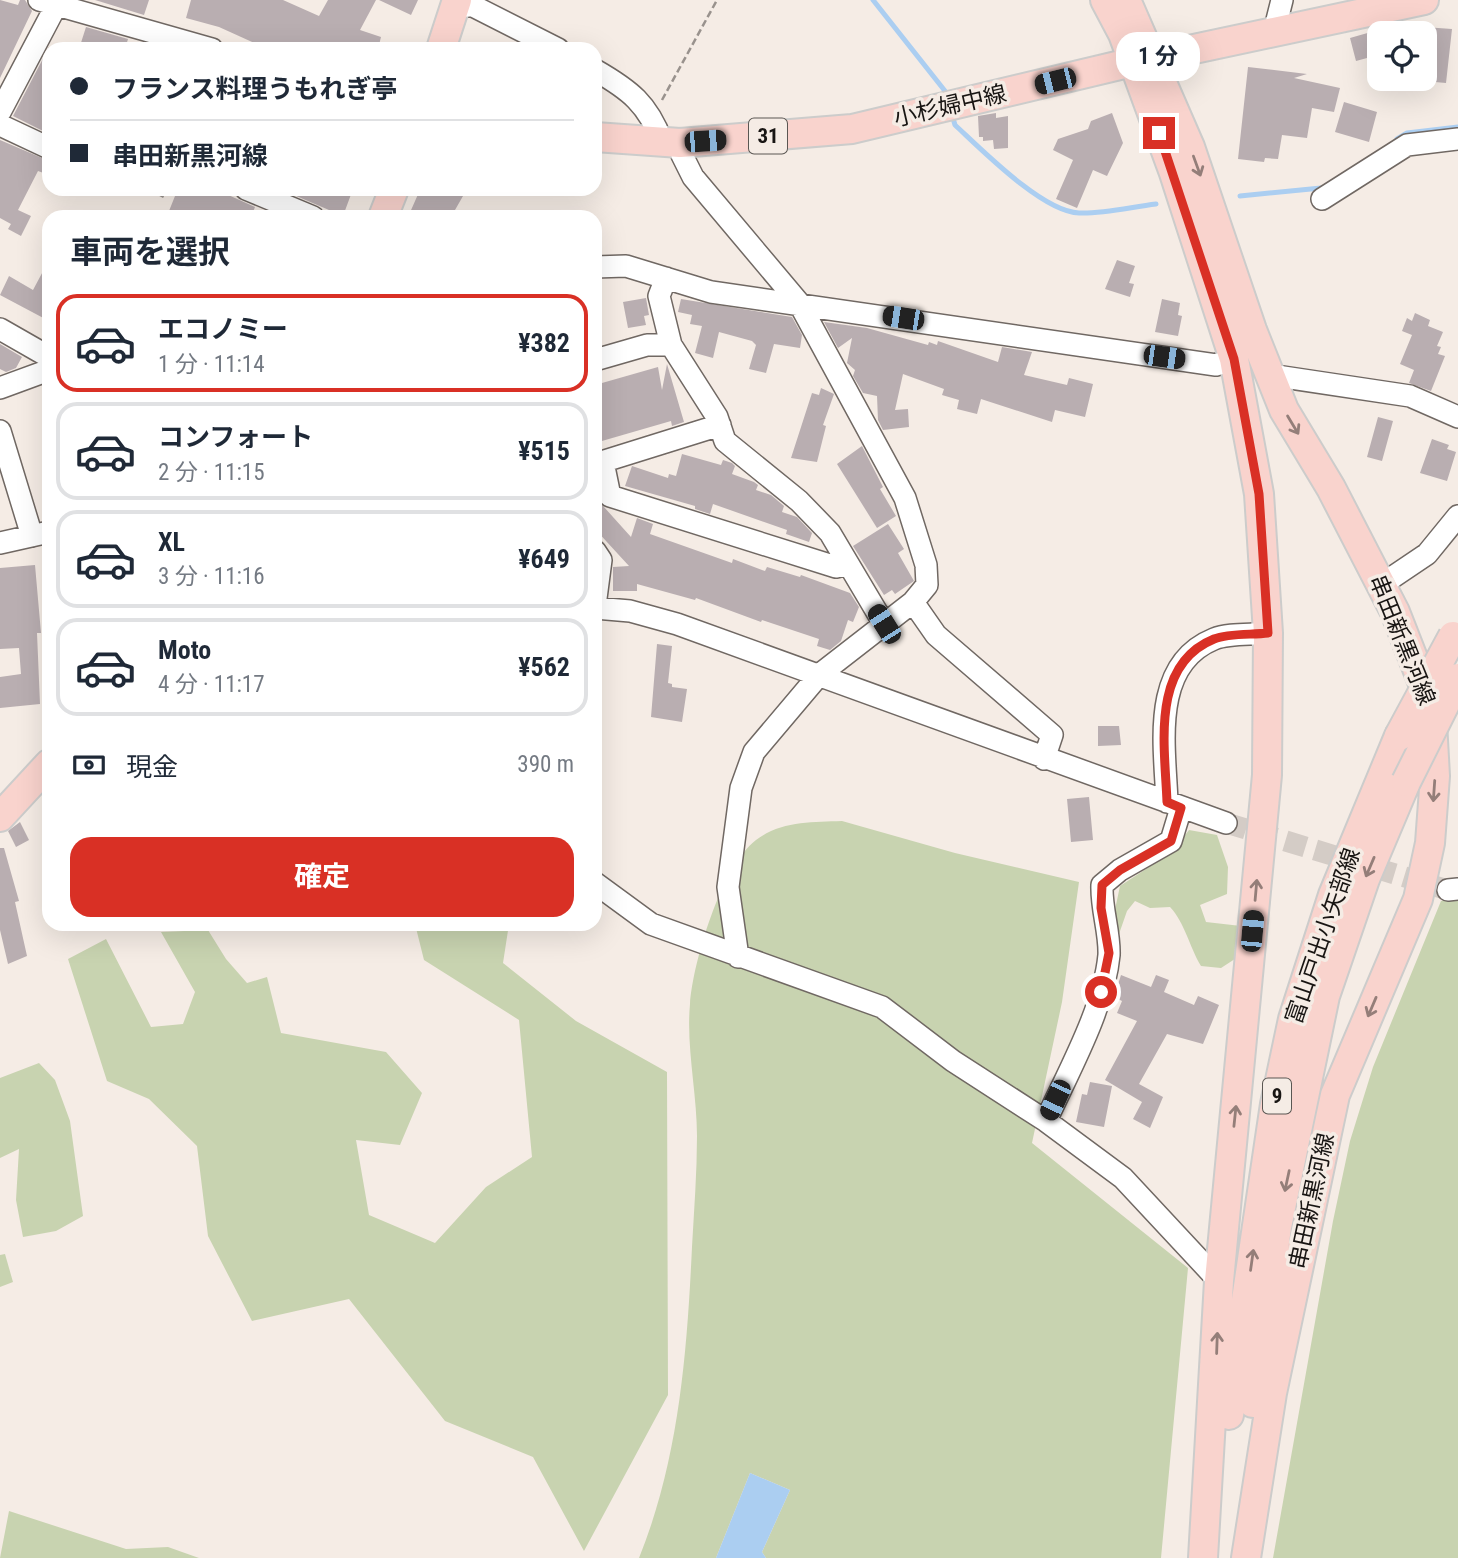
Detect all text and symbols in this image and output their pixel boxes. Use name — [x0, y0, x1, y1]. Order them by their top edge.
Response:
map controls — [1367, 21, 1437, 91]
button: locate — [1367, 21, 1437, 91]
callout: 1 分 — [1117, 32, 1201, 80]
text: 1 分 — [1138, 43, 1178, 70]
car — [1033, 66, 1078, 96]
text: フランス料理うもれぎ亭 — [112, 74, 397, 104]
street label: 小杉婦中線 — [891, 80, 1009, 132]
route end — [1143, 117, 1175, 149]
road number: 31 — [749, 118, 787, 154]
car — [684, 129, 727, 153]
text: 串田新黒河線 — [112, 141, 268, 171]
one-way arrow — [1191, 155, 1204, 177]
text: 車両を選択 — [70, 233, 230, 271]
car — [881, 304, 926, 332]
icon: car — [74, 312, 137, 375]
text: エコノミー — [158, 314, 288, 344]
text: ¥382 — [518, 328, 570, 358]
car — [1142, 344, 1187, 370]
text: 1 分 · 11:14 — [158, 351, 265, 378]
one-way arrow — [1286, 414, 1300, 434]
icon: car — [74, 420, 137, 483]
text: コンフォート — [158, 422, 313, 452]
text: ¥515 — [518, 436, 570, 466]
text: 2 分 · 11:15 — [158, 459, 265, 486]
text: XL — [158, 527, 185, 557]
icon: car — [74, 528, 137, 591]
text: ¥649 — [518, 544, 570, 574]
text: 3 分 · 11:16 — [158, 563, 265, 590]
street label: 串田新黒河線 — [1364, 571, 1440, 709]
car — [864, 601, 905, 647]
text: Moto — [158, 635, 211, 665]
icon: car — [74, 636, 137, 699]
text: ¥562 — [518, 652, 570, 682]
text: 4 分 · 11:17 — [158, 671, 265, 698]
icon: cash — [70, 746, 108, 784]
text: 390 m — [517, 751, 574, 778]
text: 現金 — [126, 752, 178, 782]
one-way arrow — [1427, 779, 1440, 801]
button: 確定 — [70, 837, 574, 917]
street label: 富山戸出小矢部線 — [1280, 845, 1366, 1027]
one-way arrow — [1363, 856, 1376, 878]
one-way arrow — [1250, 879, 1263, 902]
car — [1240, 909, 1265, 953]
route start — [1085, 976, 1117, 1008]
one-way arrow — [1365, 996, 1378, 1018]
car — [1037, 1077, 1074, 1123]
road number: 9 — [1263, 1078, 1291, 1114]
one-way arrow — [1229, 1106, 1242, 1128]
street label: 串田新黒河線 — [1284, 1131, 1340, 1271]
one-way arrow — [1279, 1169, 1293, 1192]
one-way arrow — [1246, 1249, 1259, 1272]
one-way arrow — [1210, 1332, 1223, 1355]

